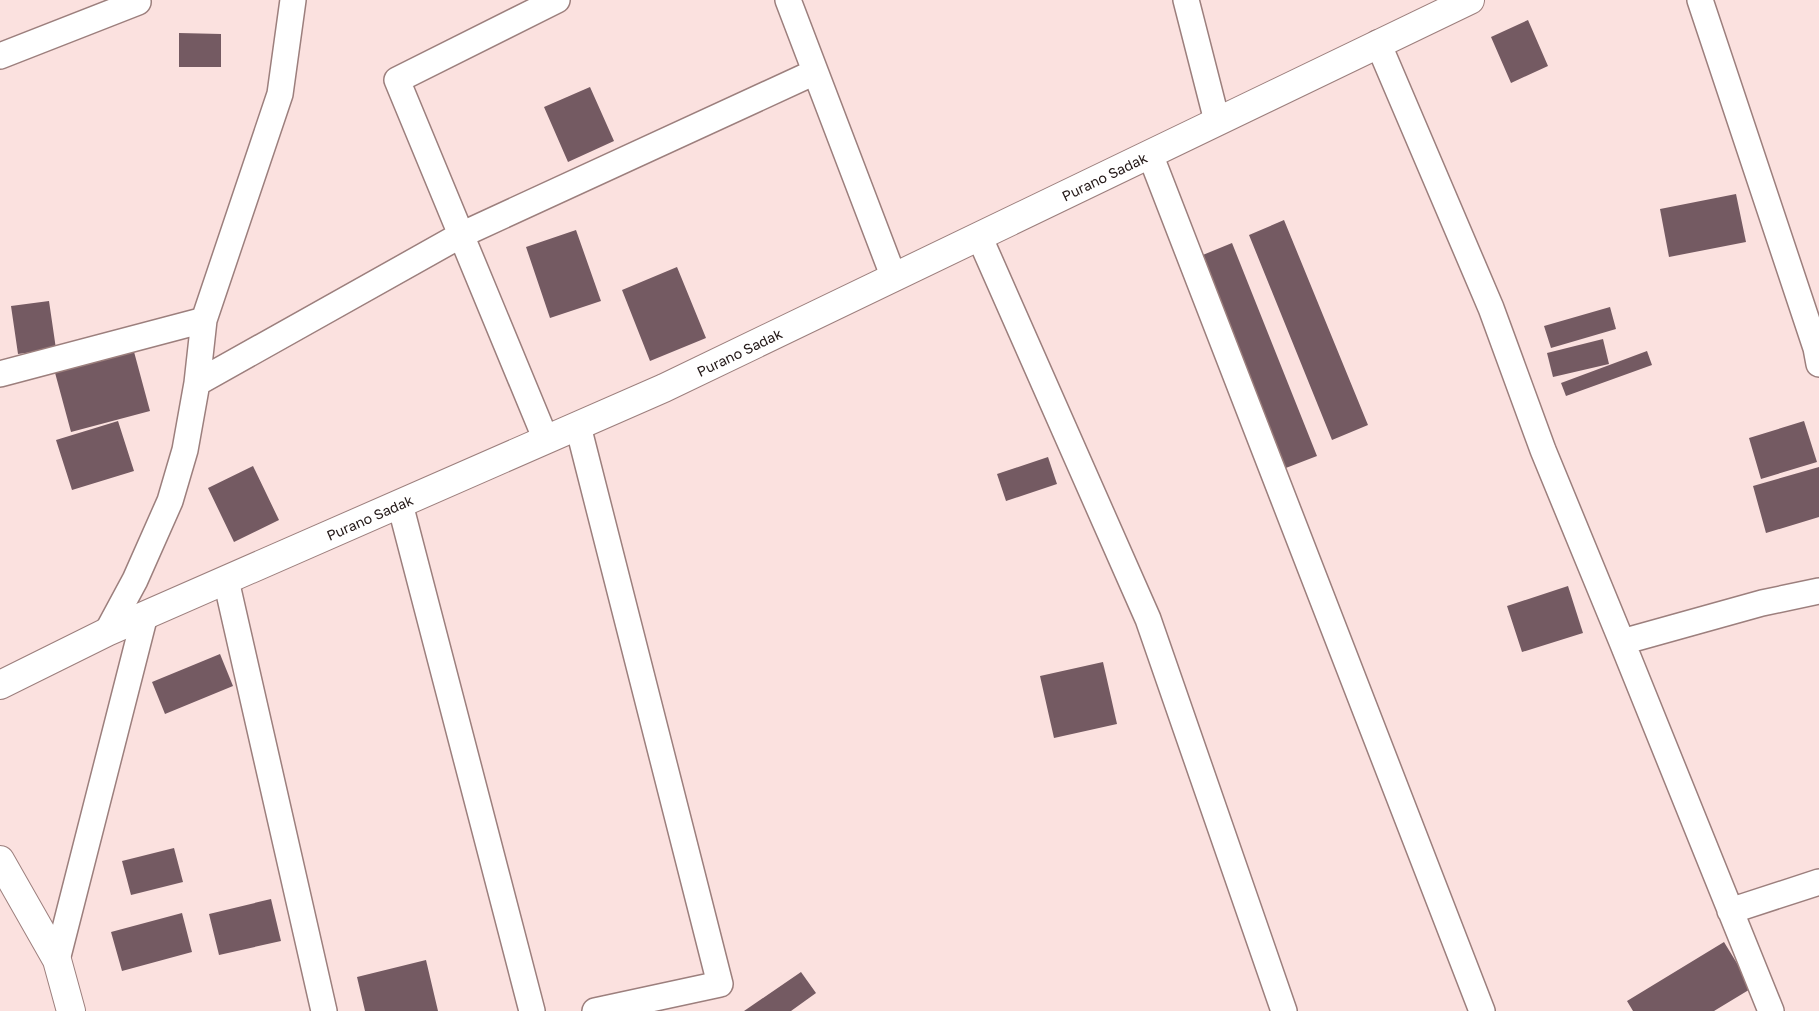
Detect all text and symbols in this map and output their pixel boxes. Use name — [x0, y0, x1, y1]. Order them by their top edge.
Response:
street label: Purano Sadak — [1059, 148, 1150, 204]
street label: Purano Sadak — [694, 324, 785, 380]
street label: Purano Sadak — [324, 491, 415, 543]

